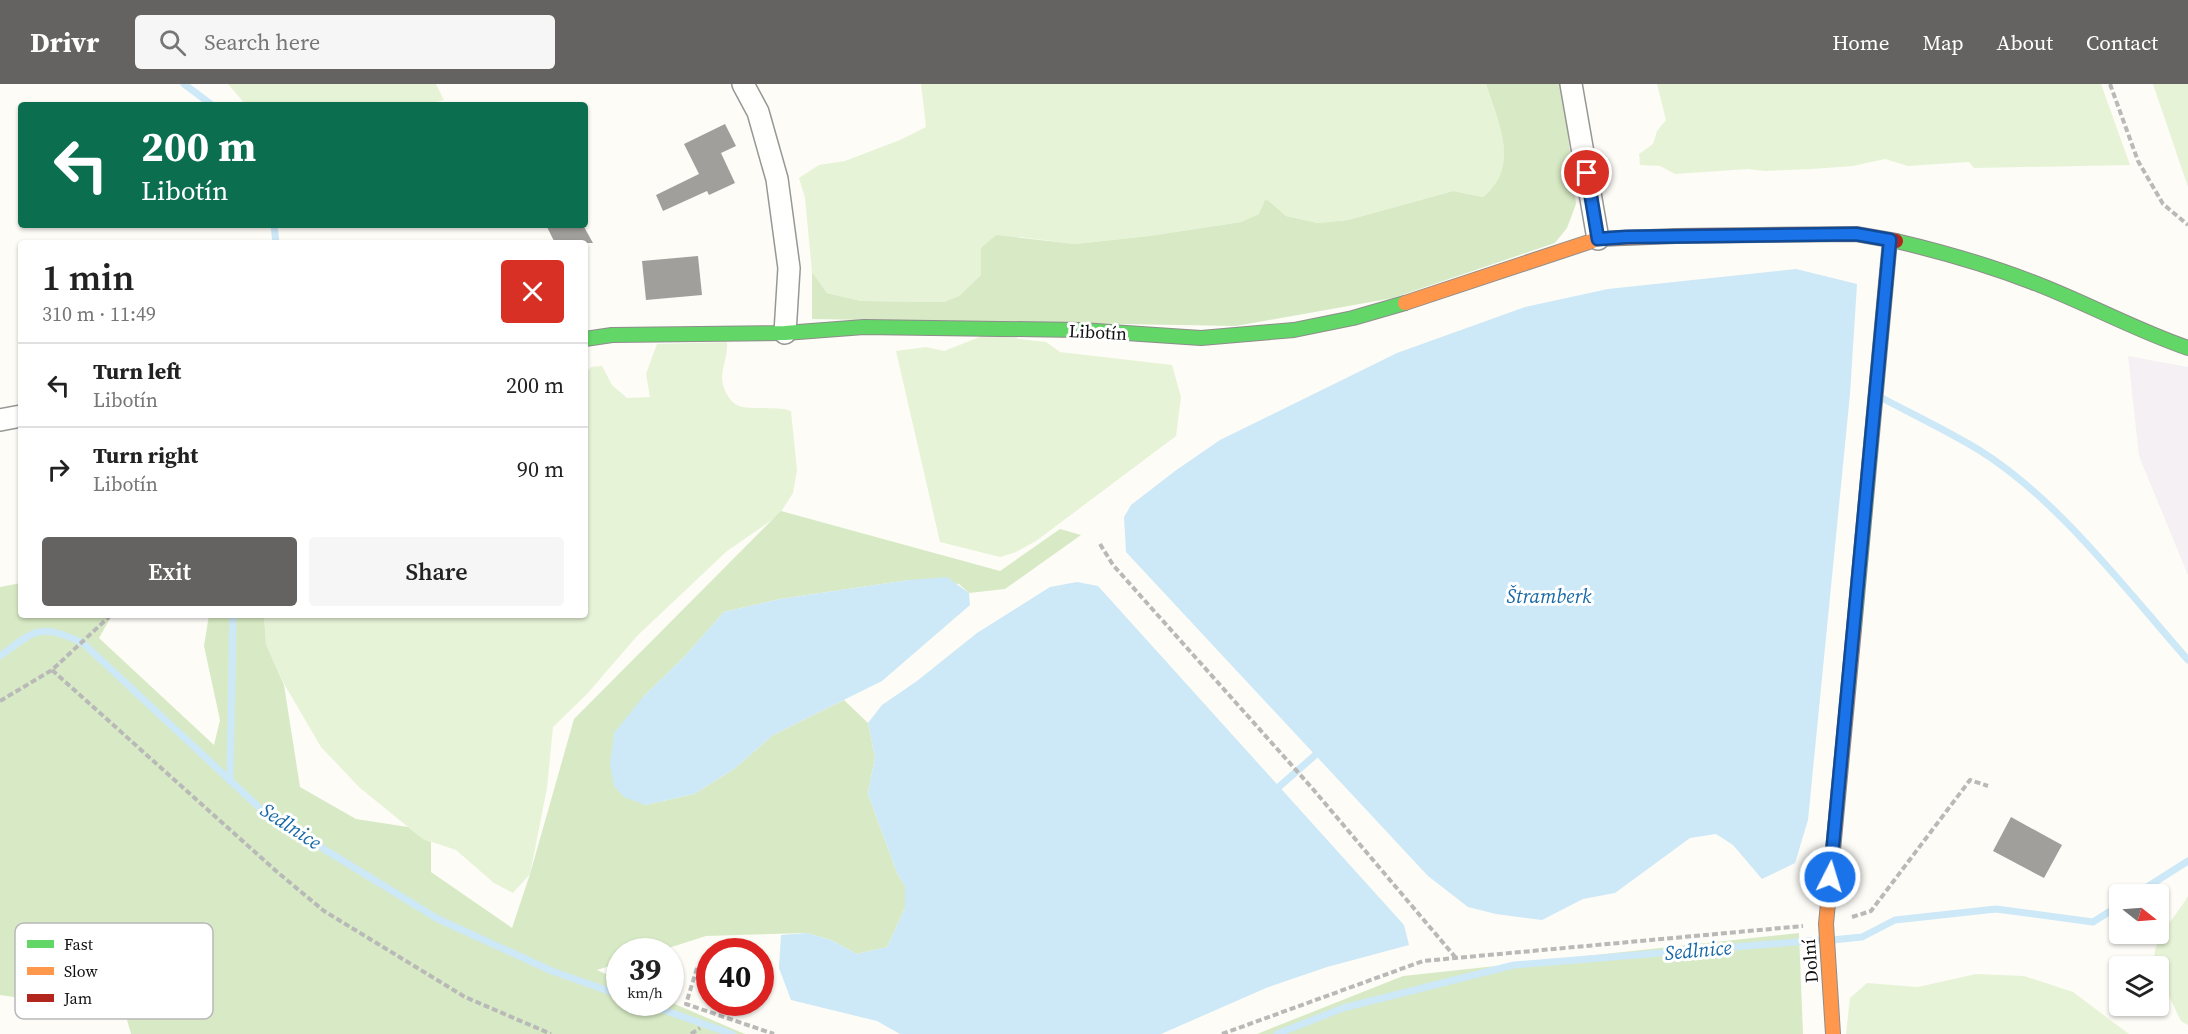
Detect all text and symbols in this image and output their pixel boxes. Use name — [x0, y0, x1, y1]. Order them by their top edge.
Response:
search box — [135, 15, 555, 69]
text: Drivr — [30, 23, 99, 61]
icon: search — [156, 26, 189, 59]
text: Search here — [204, 27, 320, 57]
text: Home — [1832, 28, 1890, 57]
text: Map — [1923, 28, 1964, 57]
text: About — [1997, 28, 2053, 57]
text: Contact — [2086, 28, 2158, 57]
text: 200 m — [141, 117, 256, 175]
icon: left — [42, 126, 120, 204]
pin — [1561, 147, 1612, 198]
icon: arrive — [1570, 156, 1603, 189]
text: Libotín — [141, 172, 228, 209]
text: 1 min — [42, 253, 134, 302]
button: close — [501, 260, 564, 323]
text: 310 m · 11:49 — [42, 300, 156, 328]
street label: Libotín — [1068, 318, 1128, 346]
text: Turn left — [93, 356, 181, 386]
icon: left — [42, 369, 75, 402]
text: 200 m — [506, 370, 564, 400]
text: Libotín — [93, 386, 158, 414]
text: Turn right — [93, 440, 198, 470]
icon: right — [42, 453, 75, 486]
text: 90 m — [517, 454, 564, 484]
text: Libotín — [93, 470, 158, 498]
button: Exit — [42, 537, 297, 606]
button: Share — [309, 537, 564, 606]
water label: Štramberk — [1506, 582, 1592, 610]
water label: Sedlnice — [255, 796, 327, 856]
position arrow — [1798, 845, 1862, 909]
north arrow — [2109, 884, 2169, 944]
map controls — [2109, 884, 2169, 1016]
legend — [15, 923, 213, 1019]
text: Fast — [64, 933, 94, 955]
water label: Sedlnice — [1663, 933, 1733, 967]
speed limit sign: 40 — [696, 938, 774, 1016]
street label: Dolní — [1796, 938, 1824, 984]
text: 39 — [629, 949, 661, 990]
button: layers — [2109, 956, 2169, 1016]
text: Slow — [64, 960, 99, 982]
text: km/h — [627, 982, 663, 1003]
text: Jam — [63, 987, 92, 1009]

